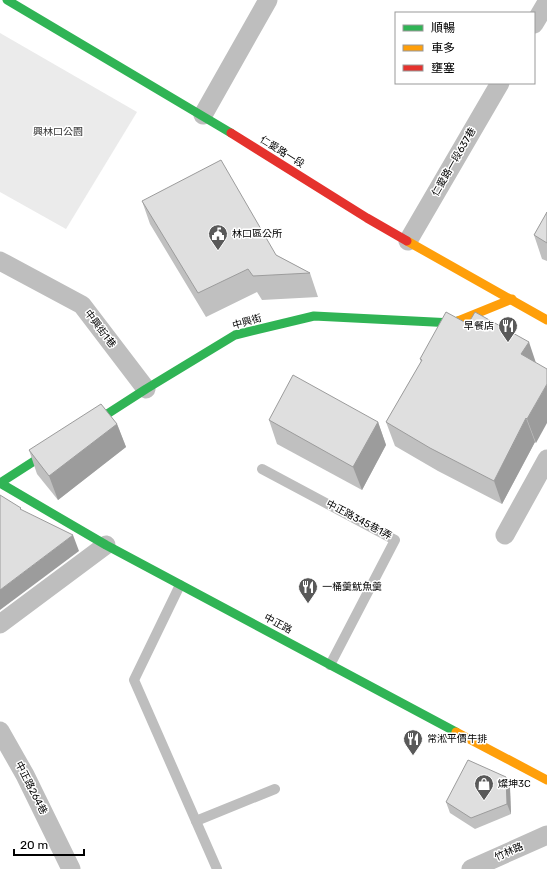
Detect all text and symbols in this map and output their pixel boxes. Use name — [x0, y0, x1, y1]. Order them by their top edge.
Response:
legend — [395, 12, 535, 84]
text: 順暢 — [431, 21, 455, 35]
text: 車多 — [431, 41, 455, 55]
text: 壅塞 — [431, 61, 455, 75]
park label: 興林口公園 — [33, 126, 83, 138]
street label: 仁愛路一段637巷 — [430, 126, 478, 198]
street label: 仁愛路一段 — [258, 134, 306, 170]
public building icon: 林口區公所 — [207, 223, 229, 251]
place label: 林口區公所 — [232, 228, 282, 240]
street label: 中興街1巷 — [82, 308, 118, 350]
street label: 中興街 — [231, 312, 263, 332]
restaurant icon: 早餐店 — [497, 315, 519, 343]
place label: 早餐店 — [464, 320, 494, 332]
street label: 中正路345巷1弄 — [324, 498, 394, 542]
restaurant icon: 一桶羹魷魚羹 — [297, 576, 319, 604]
place label: 一桶羹魷魚羹 — [322, 581, 382, 593]
street label: 中正路 — [262, 612, 294, 636]
restaurant icon: 常淞平價牛排 — [402, 728, 424, 756]
place label: 常淞平價牛排 — [427, 733, 487, 745]
street label: 中正路264巷 — [12, 759, 50, 817]
shop icon: 燦坤3C — [473, 773, 495, 801]
place label: 燦坤3C — [498, 778, 531, 790]
scale bar — [14, 831, 84, 857]
text: 20 m — [20, 838, 48, 852]
street label: 竹林路 — [493, 840, 525, 864]

